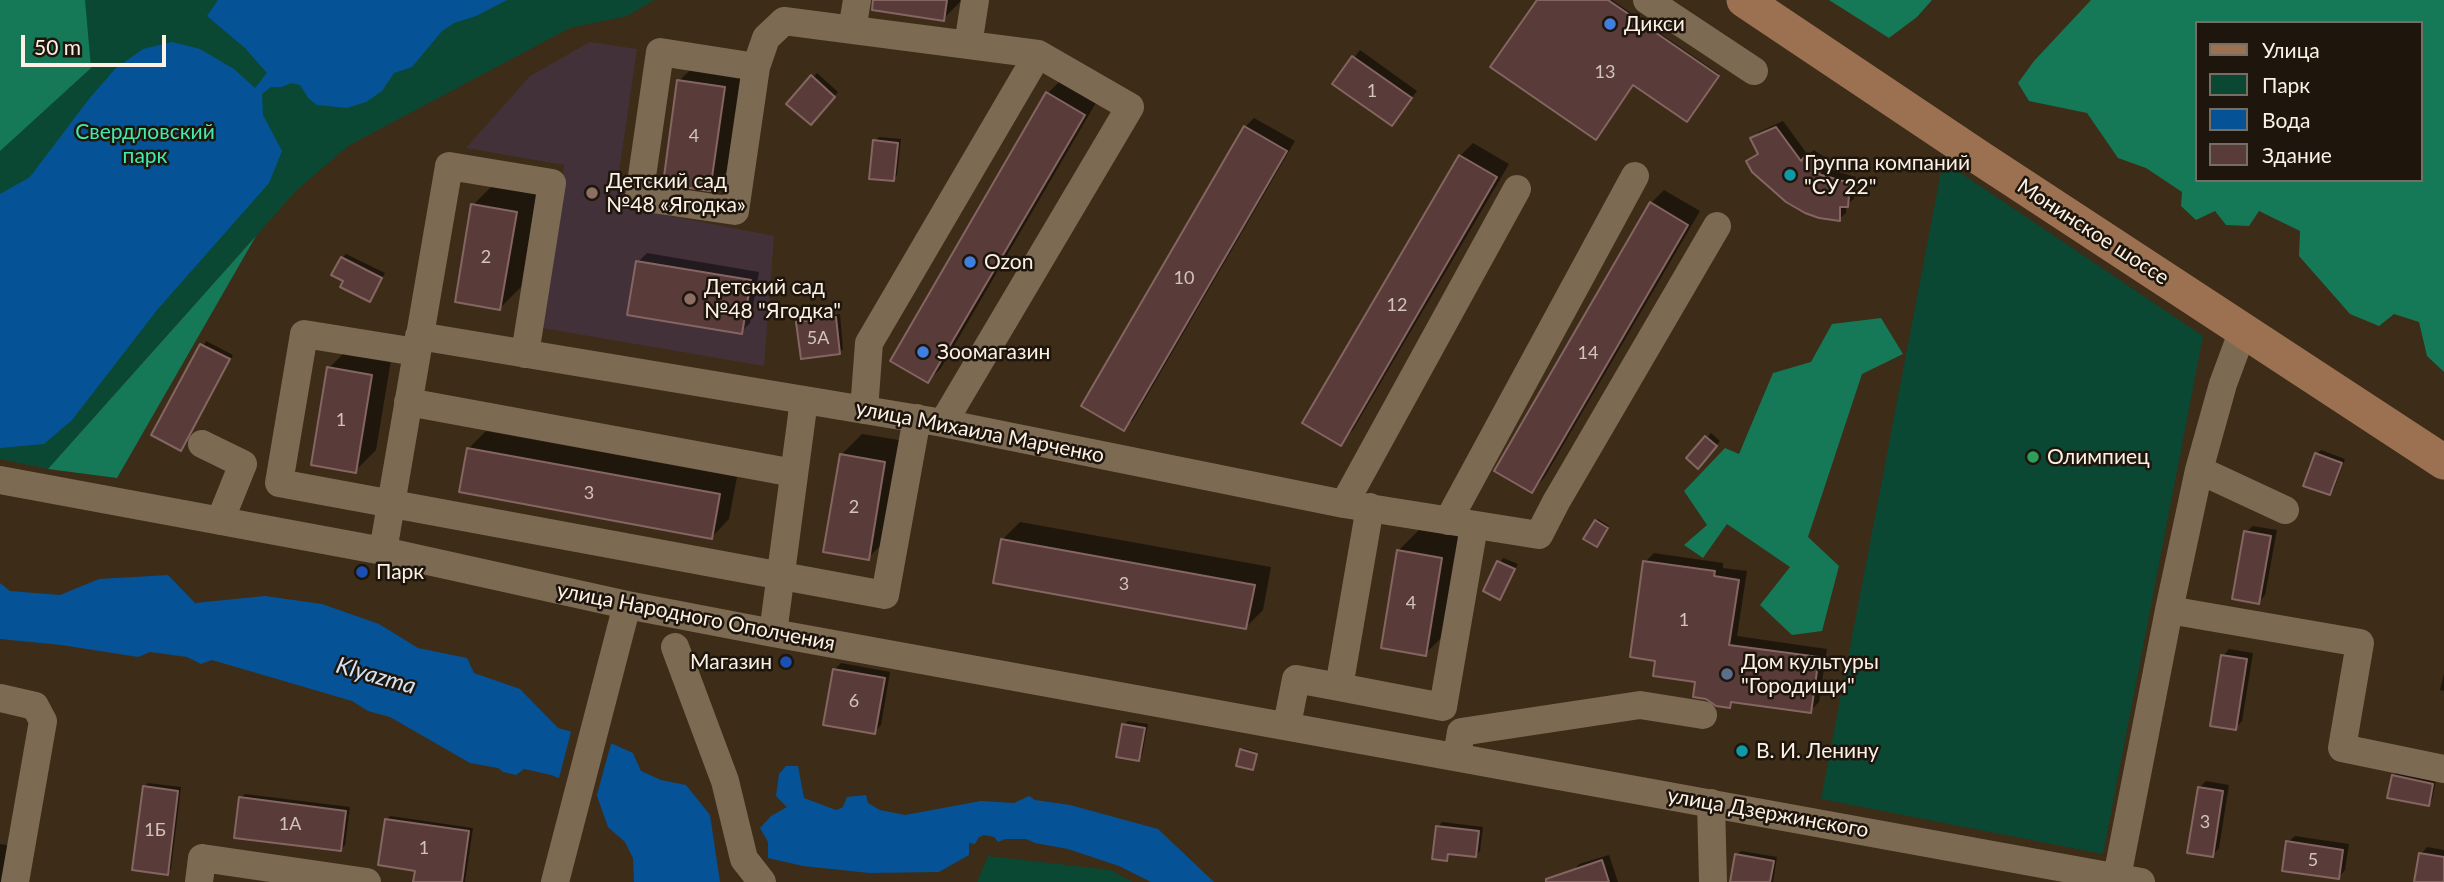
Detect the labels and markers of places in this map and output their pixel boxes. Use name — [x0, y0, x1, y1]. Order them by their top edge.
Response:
place label: Дикси — [1624, 11, 1685, 37]
marker: Дикси — [1602, 16, 1618, 32]
place label: Группа компаний "СУ 22" — [1804, 150, 1970, 200]
marker: Группа компаний "СУ 22" — [1782, 167, 1798, 183]
place label: Детский сад №48 «Ягодка» — [606, 168, 746, 218]
marker: Детский сад №48 «Ягодка» — [584, 185, 600, 201]
place label: Ozon — [984, 249, 1033, 275]
marker: Ozon — [962, 254, 978, 270]
place label: Детский сад №48 "Ягодка" — [704, 274, 841, 324]
marker: Детский сад №48 "Ягодка" — [682, 291, 698, 307]
place label: Зоомагазин — [937, 339, 1050, 365]
marker: Зоомагазин — [915, 344, 931, 360]
place label: Олимпиец — [2047, 444, 2150, 470]
marker: Олимпиец — [2025, 449, 2041, 465]
place label: Парк — [376, 559, 424, 585]
marker: Парк — [354, 564, 370, 580]
place label: Магазин — [690, 649, 772, 675]
place label: Дом культуры "Городищи" — [1741, 649, 1879, 699]
marker: Магазин — [778, 654, 794, 670]
marker: Дом культуры "Городищи" — [1719, 666, 1735, 682]
place label: В. И. Ленину — [1756, 738, 1879, 764]
marker: В. И. Ленину — [1734, 743, 1750, 759]

